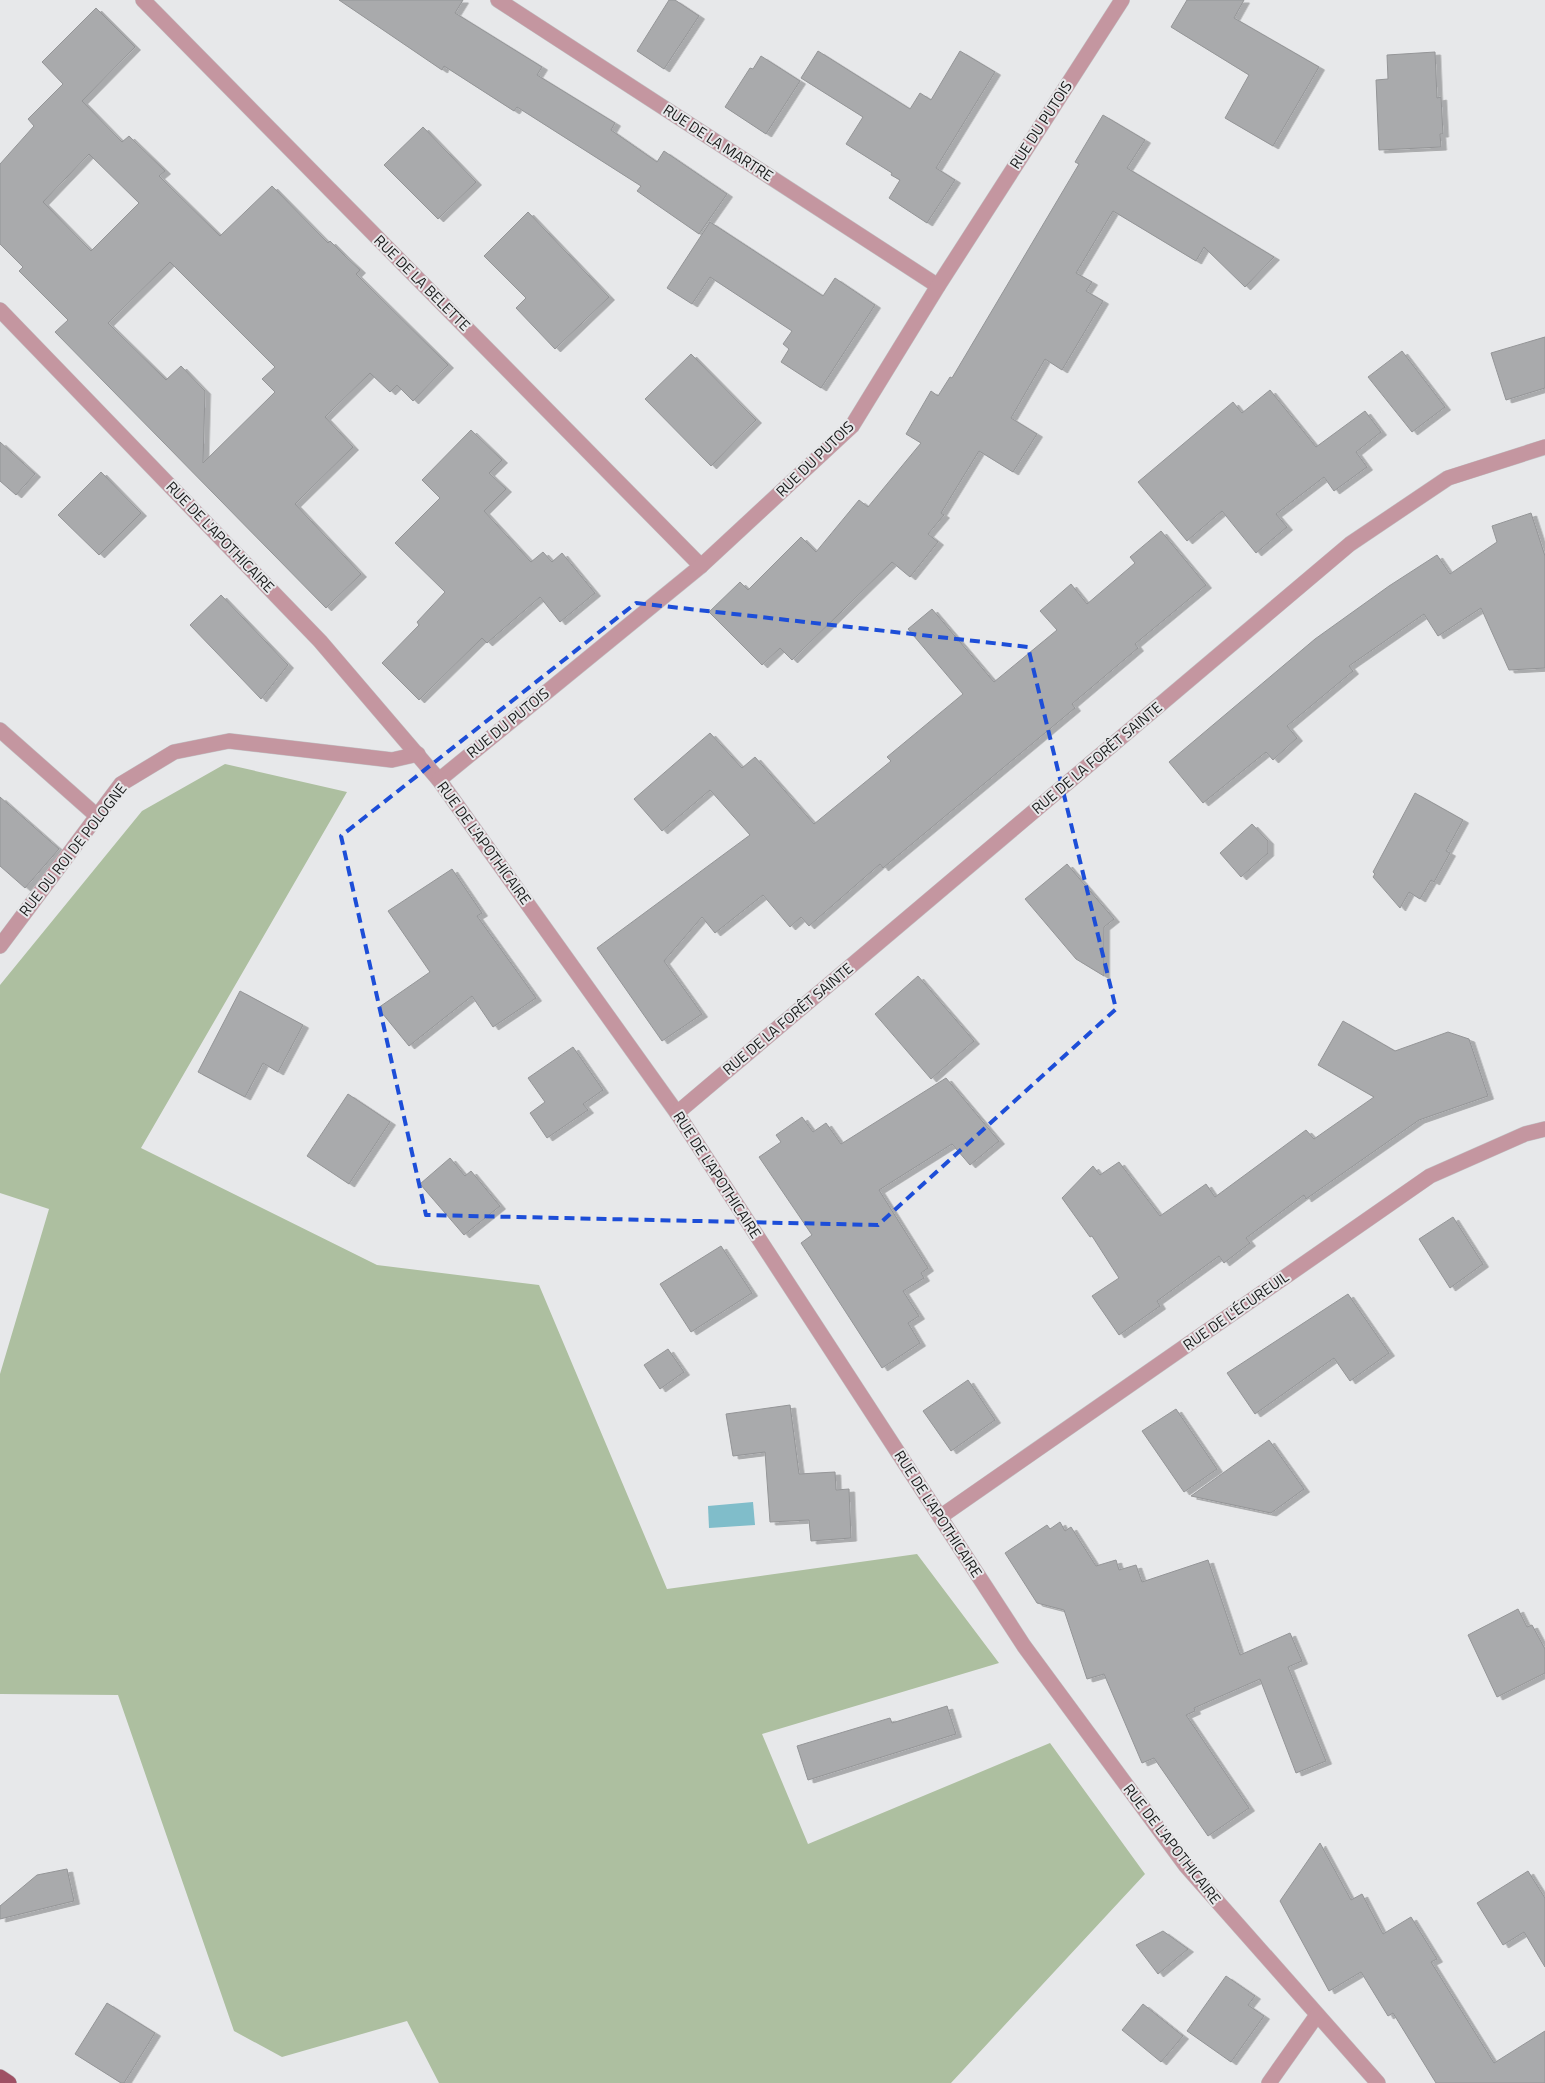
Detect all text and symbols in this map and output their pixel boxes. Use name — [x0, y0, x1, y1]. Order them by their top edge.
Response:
street label: RUE DU PUTOIS — [1003, 76, 1078, 173]
street label: RUE DE LA MARTRE — [659, 98, 778, 187]
street label: RUE DE LA BELETTE — [369, 229, 476, 336]
street label: RUE DU PUTOIS — [770, 415, 859, 502]
street label: RUE DE L'APOTHICAIRE — [161, 476, 280, 598]
street label: RUE DU PUTOIS — [461, 682, 554, 763]
street label: RUE DE LA FORÊT SAINTE — [1026, 696, 1167, 819]
street label: RUE DE L'APOTHICAIRE — [432, 776, 537, 909]
street label: RUE DU ROI DE POLOGNE — [13, 778, 132, 921]
street label: RUE DE LA FORÊT SAINTE — [717, 957, 858, 1080]
street label: RUE DE L'APOTHICAIRE — [668, 1107, 767, 1243]
street label: RUE DE L'ÉCUREUIL — [1178, 1265, 1293, 1356]
street label: RUE DE L'APOTHICAIRE — [889, 1446, 988, 1582]
street label: RUE DE L'APOTHICAIRE — [1118, 1778, 1227, 1909]

